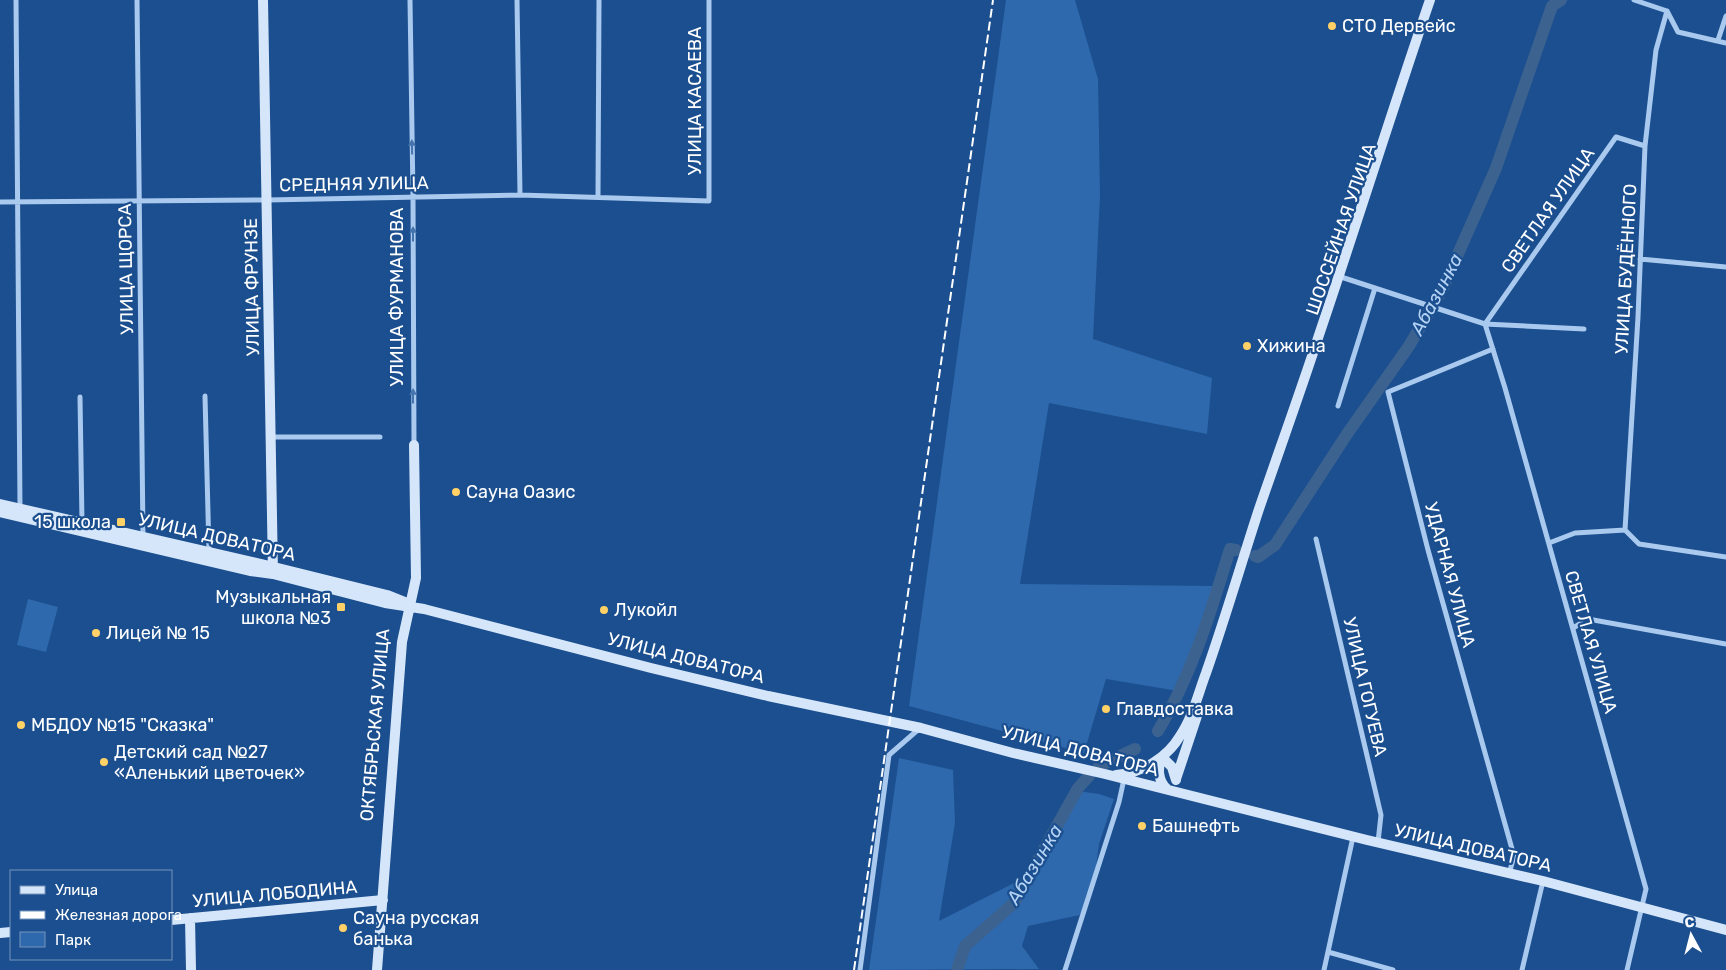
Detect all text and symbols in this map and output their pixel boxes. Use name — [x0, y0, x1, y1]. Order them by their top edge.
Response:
place label: СТО Дервейс — [1342, 15, 1456, 37]
marker: СТО Дервейс — [1326, 20, 1338, 32]
street label: УЛИЦА КАСАЕВА — [684, 27, 706, 175]
one-way arrow — [408, 139, 416, 155]
street label: ШОССЕЙНАЯ УЛИЦА — [1301, 140, 1381, 318]
street label: СВЕТЛАЯ УЛИЦА — [1497, 143, 1599, 277]
street label: СРЕДНЯЯ УЛИЦА — [279, 172, 429, 196]
street label: УЛИЦА БУДЁННОГО — [1611, 183, 1641, 355]
street label: УЛИЦА ЩОРСА — [114, 203, 138, 335]
street label: УЛИЦА ФУРМАНОВА — [386, 208, 408, 386]
street label: УЛИЦА ФРУНЗЕ — [240, 218, 264, 356]
one-way arrow — [409, 226, 417, 242]
water label: Абазинка — [1405, 250, 1468, 340]
place label: Хижина — [1257, 335, 1326, 357]
marker: Хижина — [1241, 340, 1253, 352]
one-way arrow — [409, 388, 417, 404]
place label: Сауна Оазис — [466, 481, 575, 503]
marker: Сауна Оазис — [450, 486, 462, 498]
street label: УДАРНАЯ УЛИЦА — [1420, 500, 1480, 650]
street label: УЛИЦА ДОВАТОРА — [136, 508, 298, 566]
place label: 15 школа — [34, 511, 111, 533]
marker: 15 школа — [115, 516, 127, 528]
street label: СВЕТЛАЯ УЛИЦА — [1560, 568, 1622, 716]
place label: Музыкальная школа №3 — [215, 586, 331, 629]
place label: Лукойл — [614, 599, 678, 621]
marker: Музыкальная школа №3 — [335, 601, 347, 613]
marker: Лукойл — [598, 604, 610, 616]
street label: УЛИЦА ГОГУЕВА — [1338, 615, 1392, 759]
place label: Лицей № 15 — [106, 622, 210, 644]
marker: Лицей № 15 — [90, 627, 102, 639]
street label: ОКТЯБРЬСКАЯ УЛИЦА — [356, 628, 394, 822]
street label: УЛИЦА ДОВАТОРА — [605, 628, 767, 688]
place label: Главдоставка — [1116, 698, 1234, 720]
marker: Главдоставка — [1100, 703, 1112, 715]
place label: МБДОУ №15 "Сказка" — [31, 714, 214, 736]
marker: МБДОУ №15 "Сказка" — [15, 719, 27, 731]
street label: УЛИЦА ДОВАТОРА — [999, 721, 1161, 781]
place label: Детский сад №27 «Аленький цветочек» — [114, 741, 305, 784]
marker: Детский сад №27 «Аленький цветочек» — [98, 756, 110, 768]
place label: Башнефть — [1152, 815, 1240, 837]
street label: УЛИЦА ДОВАТОРА — [1392, 819, 1554, 877]
water label: Абазинка — [1001, 820, 1067, 909]
marker: Башнефть — [1136, 820, 1148, 832]
legend — [10, 870, 172, 960]
street label: УЛИЦА ЛОБОДИНА — [192, 876, 358, 912]
text: Улица — [55, 881, 98, 899]
text: Железная дорога — [55, 906, 182, 924]
place label: Сауна русская банька — [353, 907, 479, 950]
north arrow — [1666, 910, 1716, 960]
text: С — [1684, 914, 1696, 932]
marker: Сауна русская банька — [337, 922, 349, 934]
text: Парк — [55, 931, 91, 949]

